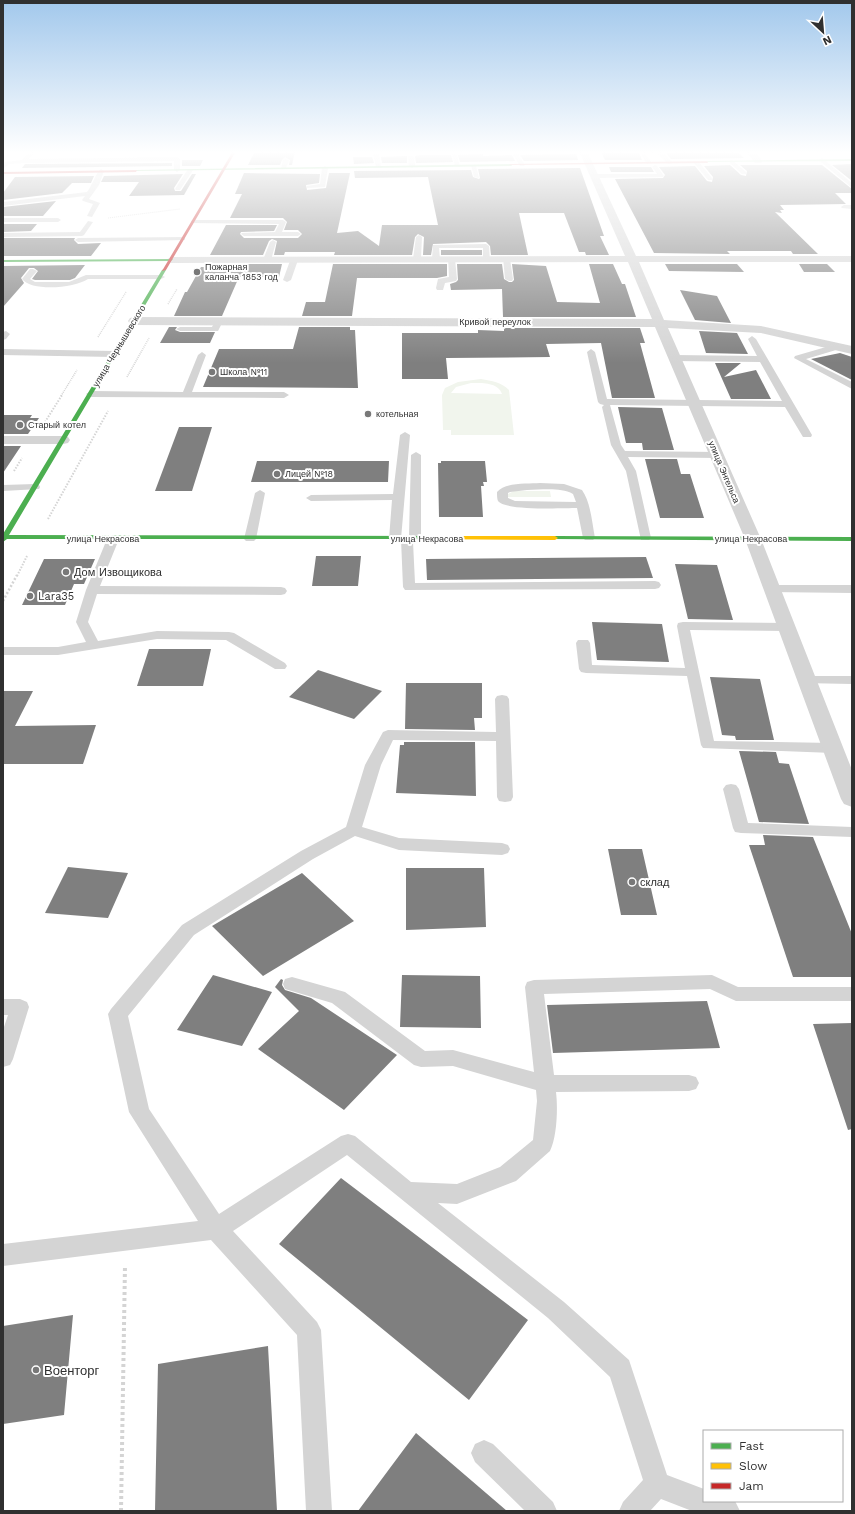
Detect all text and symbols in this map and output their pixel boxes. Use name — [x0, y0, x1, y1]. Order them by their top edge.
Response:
north arrow — [803, 12, 843, 52]
text: N — [821, 33, 834, 48]
place label: Пожарная каланча 1853 год — [205, 262, 278, 282]
marker: Пожарная каланча 1853 год — [192, 267, 202, 277]
street label: улица Чернышевского — [91, 303, 147, 389]
street label: Кривой переулок — [459, 317, 531, 327]
marker: Школа №11 — [207, 367, 217, 377]
place label: Школа №11 — [220, 367, 267, 377]
marker: котельная — [363, 409, 373, 419]
place label: котельная — [376, 409, 418, 419]
marker: Старый котел — [15, 420, 25, 430]
place label: Старый котел — [28, 420, 86, 430]
street label: улица Энгельса — [706, 439, 742, 505]
marker: Лицей №18 — [272, 469, 282, 479]
place label: Лицей №18 — [285, 469, 333, 479]
street label: улица Некрасова — [67, 534, 139, 544]
street label: улица Некрасова — [391, 534, 463, 544]
street label: улица Некрасова — [715, 534, 787, 544]
place label: Дом Извощикова — [74, 566, 163, 579]
marker: Дом Извощикова — [61, 567, 71, 577]
place label: Lara35 — [38, 590, 74, 603]
marker: Lara35 — [25, 591, 35, 601]
place label: склад — [640, 876, 670, 889]
marker: склад — [627, 877, 637, 887]
place label: Военторг — [44, 1363, 100, 1378]
marker: Военторг — [31, 1365, 41, 1375]
legend — [703, 1430, 843, 1502]
text: Fast — [739, 1439, 764, 1453]
text: Slow — [739, 1459, 767, 1473]
text: Jam — [739, 1479, 764, 1493]

